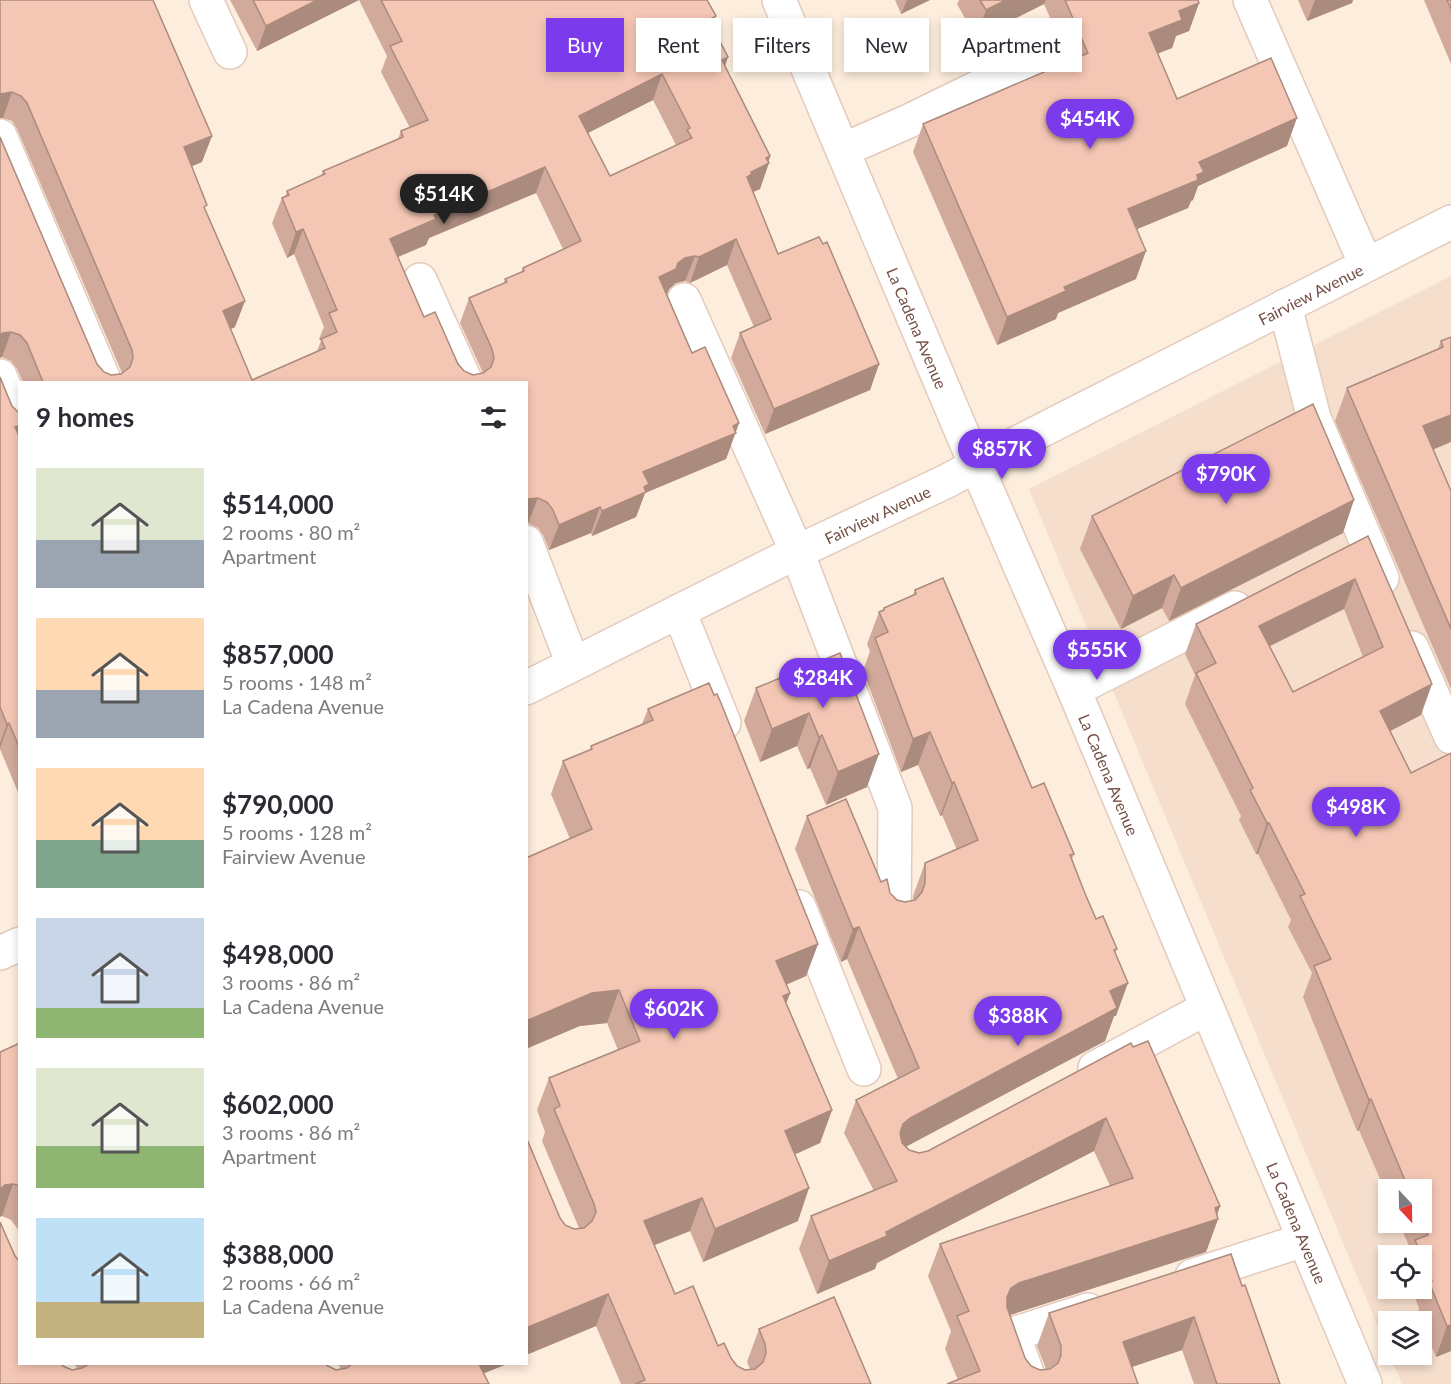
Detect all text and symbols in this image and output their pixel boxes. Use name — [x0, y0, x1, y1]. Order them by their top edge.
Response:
chip: Buy — [546, 18, 624, 72]
chip: Rent — [636, 18, 721, 72]
chip: Filters — [733, 18, 832, 72]
chip: New — [844, 18, 929, 72]
chip: Apartment — [941, 18, 1082, 72]
pin: $454K — [1048, 99, 1132, 150]
text: $454K — [1060, 106, 1120, 130]
pin: $514K — [402, 174, 486, 225]
text: $514K — [414, 181, 474, 205]
street label: Fairview Avenue — [1255, 259, 1366, 328]
street label: La Cadena Avenue — [884, 264, 952, 391]
text: 9 homes — [36, 401, 134, 433]
icon: filters — [477, 401, 510, 434]
pin: $857K — [960, 429, 1044, 480]
text: $857K — [972, 436, 1032, 460]
pin: $790K — [1184, 454, 1268, 505]
text: $790K — [1196, 461, 1256, 485]
street label: Fairview Avenue — [821, 481, 933, 547]
text: $514,000 — [222, 488, 334, 520]
icon: home — [84, 492, 156, 564]
text: 2 rooms · 80 m² — [222, 520, 360, 544]
text: Apartment — [222, 544, 316, 568]
pin: $555K — [1055, 630, 1139, 681]
text: $555K — [1067, 637, 1127, 661]
text: $857,000 — [222, 638, 334, 670]
icon: home — [84, 642, 156, 714]
pin: $284K — [781, 658, 865, 709]
text: $284K — [793, 665, 853, 689]
text: 5 rooms · 148 m² — [222, 670, 372, 694]
text: La Cadena Avenue — [222, 694, 384, 718]
street label: La Cadena Avenue — [1076, 711, 1143, 838]
pin: $498K — [1314, 787, 1398, 838]
text: $790,000 — [222, 788, 334, 820]
icon: home — [84, 792, 156, 864]
text: $498K — [1326, 794, 1386, 818]
text: 5 rooms · 128 m² — [222, 820, 372, 844]
text: Fairview Avenue — [222, 844, 365, 868]
text: $498,000 — [222, 938, 334, 970]
icon: home — [84, 942, 156, 1014]
text: 3 rooms · 86 m² — [222, 970, 360, 994]
pin: $602K — [632, 989, 716, 1040]
text: La Cadena Avenue — [222, 994, 384, 1018]
text: $602K — [644, 996, 704, 1020]
pin: $388K — [976, 996, 1060, 1047]
text: $388K — [988, 1003, 1048, 1027]
text: $602,000 — [222, 1088, 334, 1120]
icon: home — [84, 1092, 156, 1164]
text: 3 rooms · 86 m² — [222, 1120, 360, 1144]
text: Apartment — [222, 1144, 316, 1168]
street label: La Cadena Avenue — [1263, 1159, 1331, 1286]
north arrow — [1378, 1179, 1432, 1233]
map controls — [1378, 1179, 1432, 1365]
text: $388,000 — [222, 1238, 334, 1270]
icon: home — [84, 1242, 156, 1314]
button: locate — [1378, 1245, 1432, 1299]
text: 2 rooms · 66 m² — [222, 1270, 360, 1294]
text: La Cadena Avenue — [222, 1294, 384, 1318]
button: layers — [1378, 1311, 1432, 1365]

